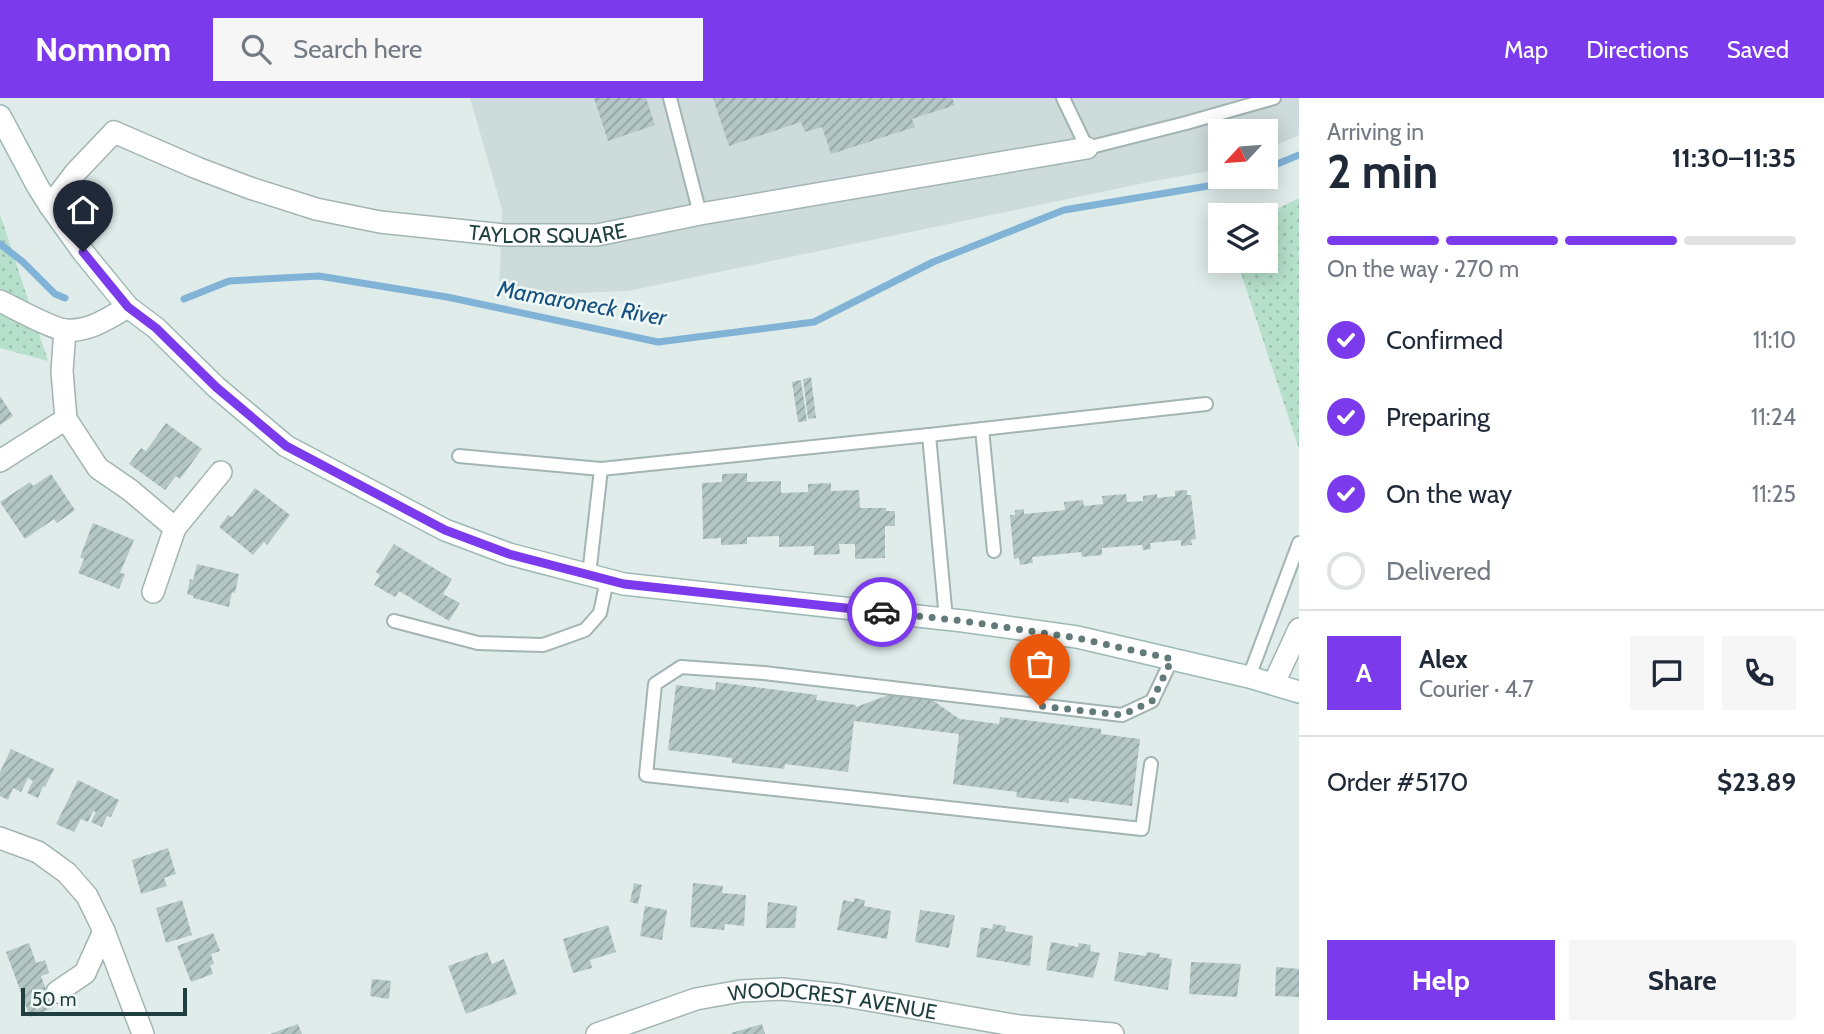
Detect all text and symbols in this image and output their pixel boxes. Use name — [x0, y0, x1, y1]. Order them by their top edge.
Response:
search box — [213, 18, 703, 81]
text: Nomnom — [35, 29, 171, 69]
icon: search — [237, 30, 275, 68]
text: Search here — [293, 33, 422, 65]
text: Map — [1504, 35, 1548, 64]
text: Directions — [1586, 35, 1689, 64]
text: Saved — [1727, 35, 1789, 64]
text: Arriving in — [1327, 118, 1424, 146]
north arrow — [1208, 119, 1278, 189]
map controls — [1208, 119, 1278, 273]
text: 11:30–11:35 — [1672, 142, 1796, 174]
text: 2 min — [1327, 144, 1438, 200]
pin — [53, 180, 113, 252]
icon: home — [64, 191, 102, 229]
button: layers — [1208, 203, 1278, 273]
street label: TAYLOR SQUARE — [468, 217, 628, 248]
text: On the way · 270 m — [1327, 255, 1519, 283]
water label: Mamaroneck River — [494, 274, 670, 332]
icon: check — [1327, 321, 1365, 359]
text: Confirmed — [1386, 324, 1503, 356]
text: 11:10 — [1753, 326, 1796, 354]
icon: check — [1327, 398, 1365, 436]
text: Preparing — [1386, 401, 1490, 433]
text: 11:24 — [1751, 403, 1796, 431]
icon: check — [1327, 475, 1365, 513]
text: On the way — [1386, 478, 1512, 510]
text: 11:25 — [1752, 480, 1796, 508]
text: Delivered — [1386, 555, 1491, 587]
courier — [847, 577, 917, 647]
icon: car — [863, 593, 901, 631]
pin — [1010, 634, 1070, 706]
button: chat — [1630, 636, 1704, 710]
button: phone — [1722, 636, 1796, 710]
text: Alex — [1419, 643, 1468, 675]
icon: bag — [1021, 645, 1059, 683]
text: A — [1356, 657, 1372, 689]
text: Courier · 4.7 — [1419, 675, 1534, 703]
text: Order #5170 — [1327, 766, 1468, 798]
text: $23.89 — [1717, 766, 1796, 798]
button: Help — [1327, 940, 1555, 1020]
button: Share — [1569, 940, 1796, 1020]
street label: WOODCREST AVENUE — [726, 976, 939, 1024]
scale bar — [21, 985, 187, 1017]
text: 50 m — [32, 988, 76, 1011]

